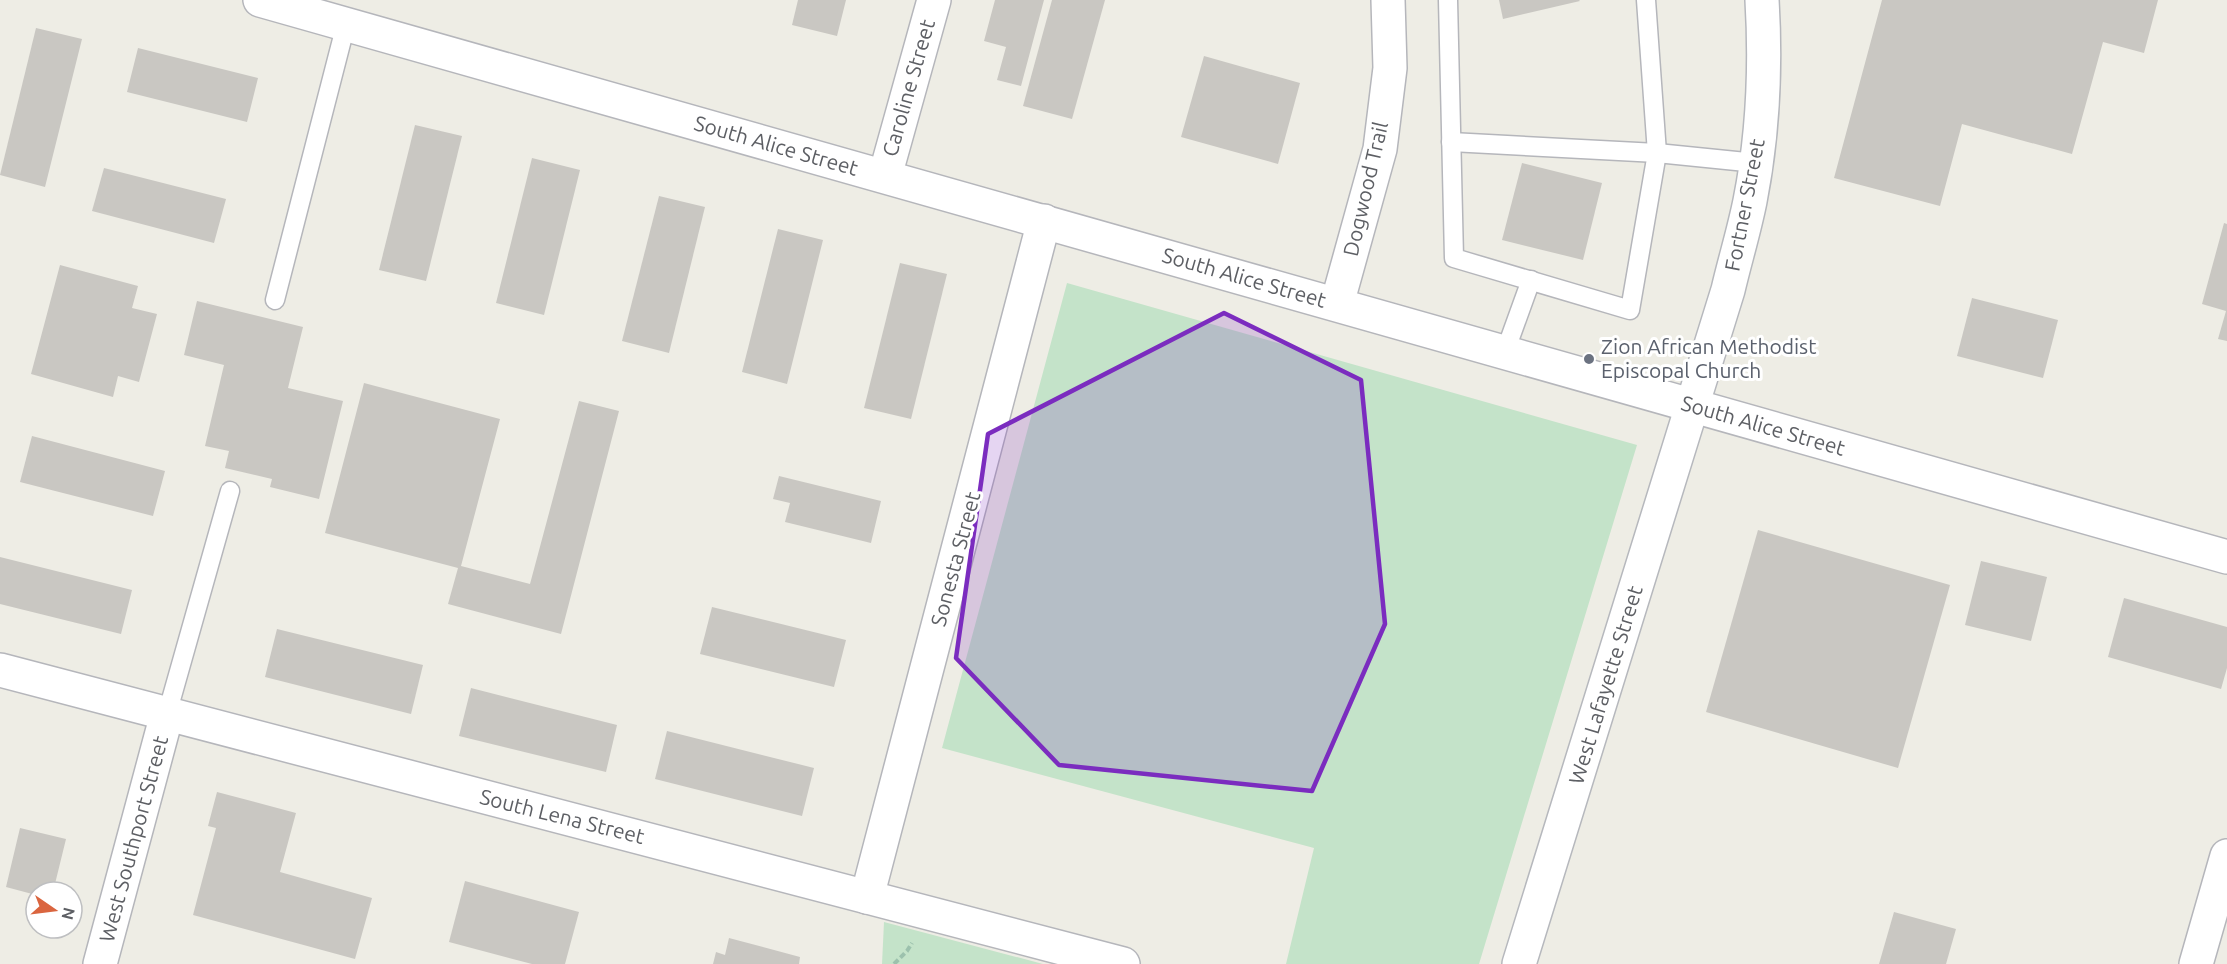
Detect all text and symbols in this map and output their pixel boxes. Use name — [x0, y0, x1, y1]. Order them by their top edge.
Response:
street label: Caroline Street — [877, 16, 939, 159]
street label: South Alice Street — [692, 110, 861, 180]
street label: Dogwood Trail — [1338, 119, 1392, 258]
street label: Fortner Street — [1719, 136, 1769, 273]
street label: South Alice Street — [1160, 242, 1329, 312]
place label: Zion African Methodist Episcopal Church — [1601, 334, 1816, 382]
marker: Zion African Methodist Episcopal Church — [1582, 352, 1596, 366]
street label: South Alice Street — [1679, 390, 1848, 460]
street label: Sonesta Street — [926, 489, 985, 629]
street label: West Lafayette Street — [1563, 583, 1647, 787]
street label: West Southport Street — [94, 733, 172, 945]
street label: South Lena Street — [477, 784, 647, 848]
north arrow — [24, 880, 84, 940]
text: N — [58, 906, 79, 922]

